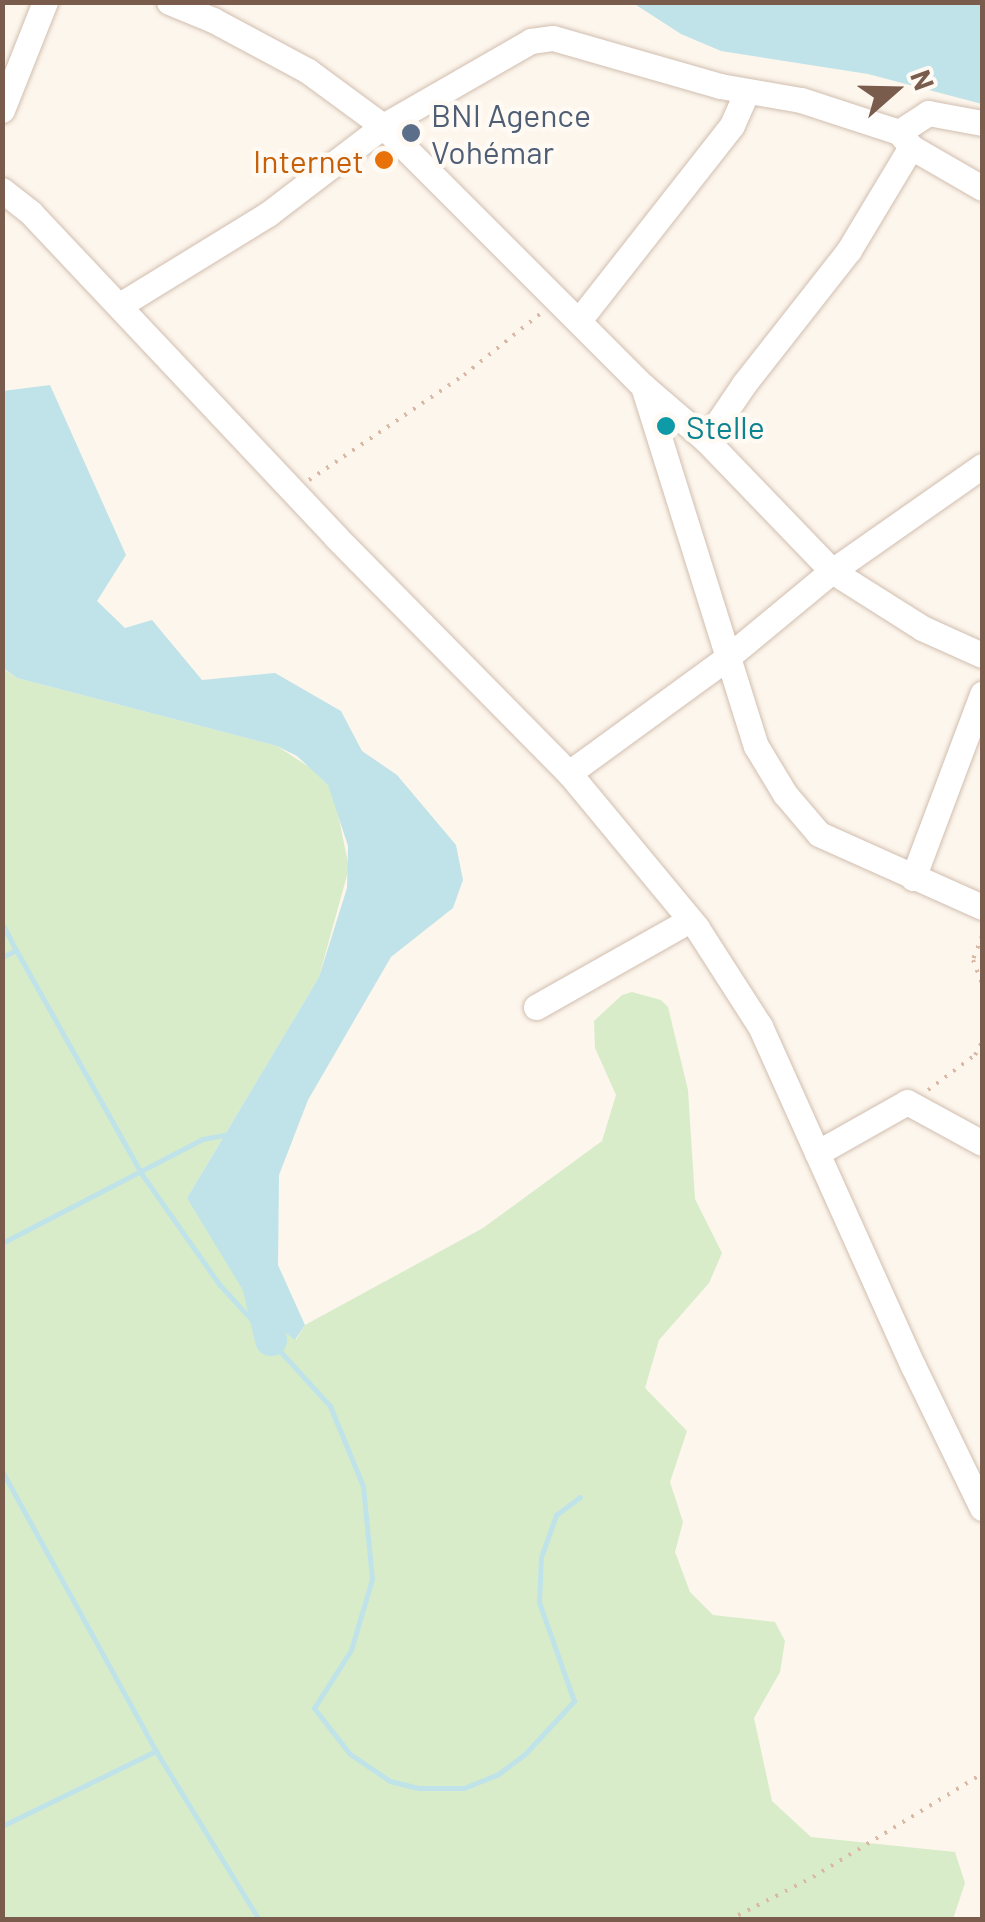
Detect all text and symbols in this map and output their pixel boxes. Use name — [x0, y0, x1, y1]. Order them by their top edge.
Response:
north arrow — [845, 40, 945, 140]
text: N — [904, 65, 942, 94]
place label: BNI Agence Vohémar — [431, 96, 591, 171]
marker: BNI Agence Vohémar — [400, 122, 422, 144]
place label: Internet — [253, 141, 364, 179]
marker: Internet — [373, 149, 395, 171]
place label: Stelle — [686, 407, 765, 445]
marker: Stelle — [655, 415, 677, 437]

